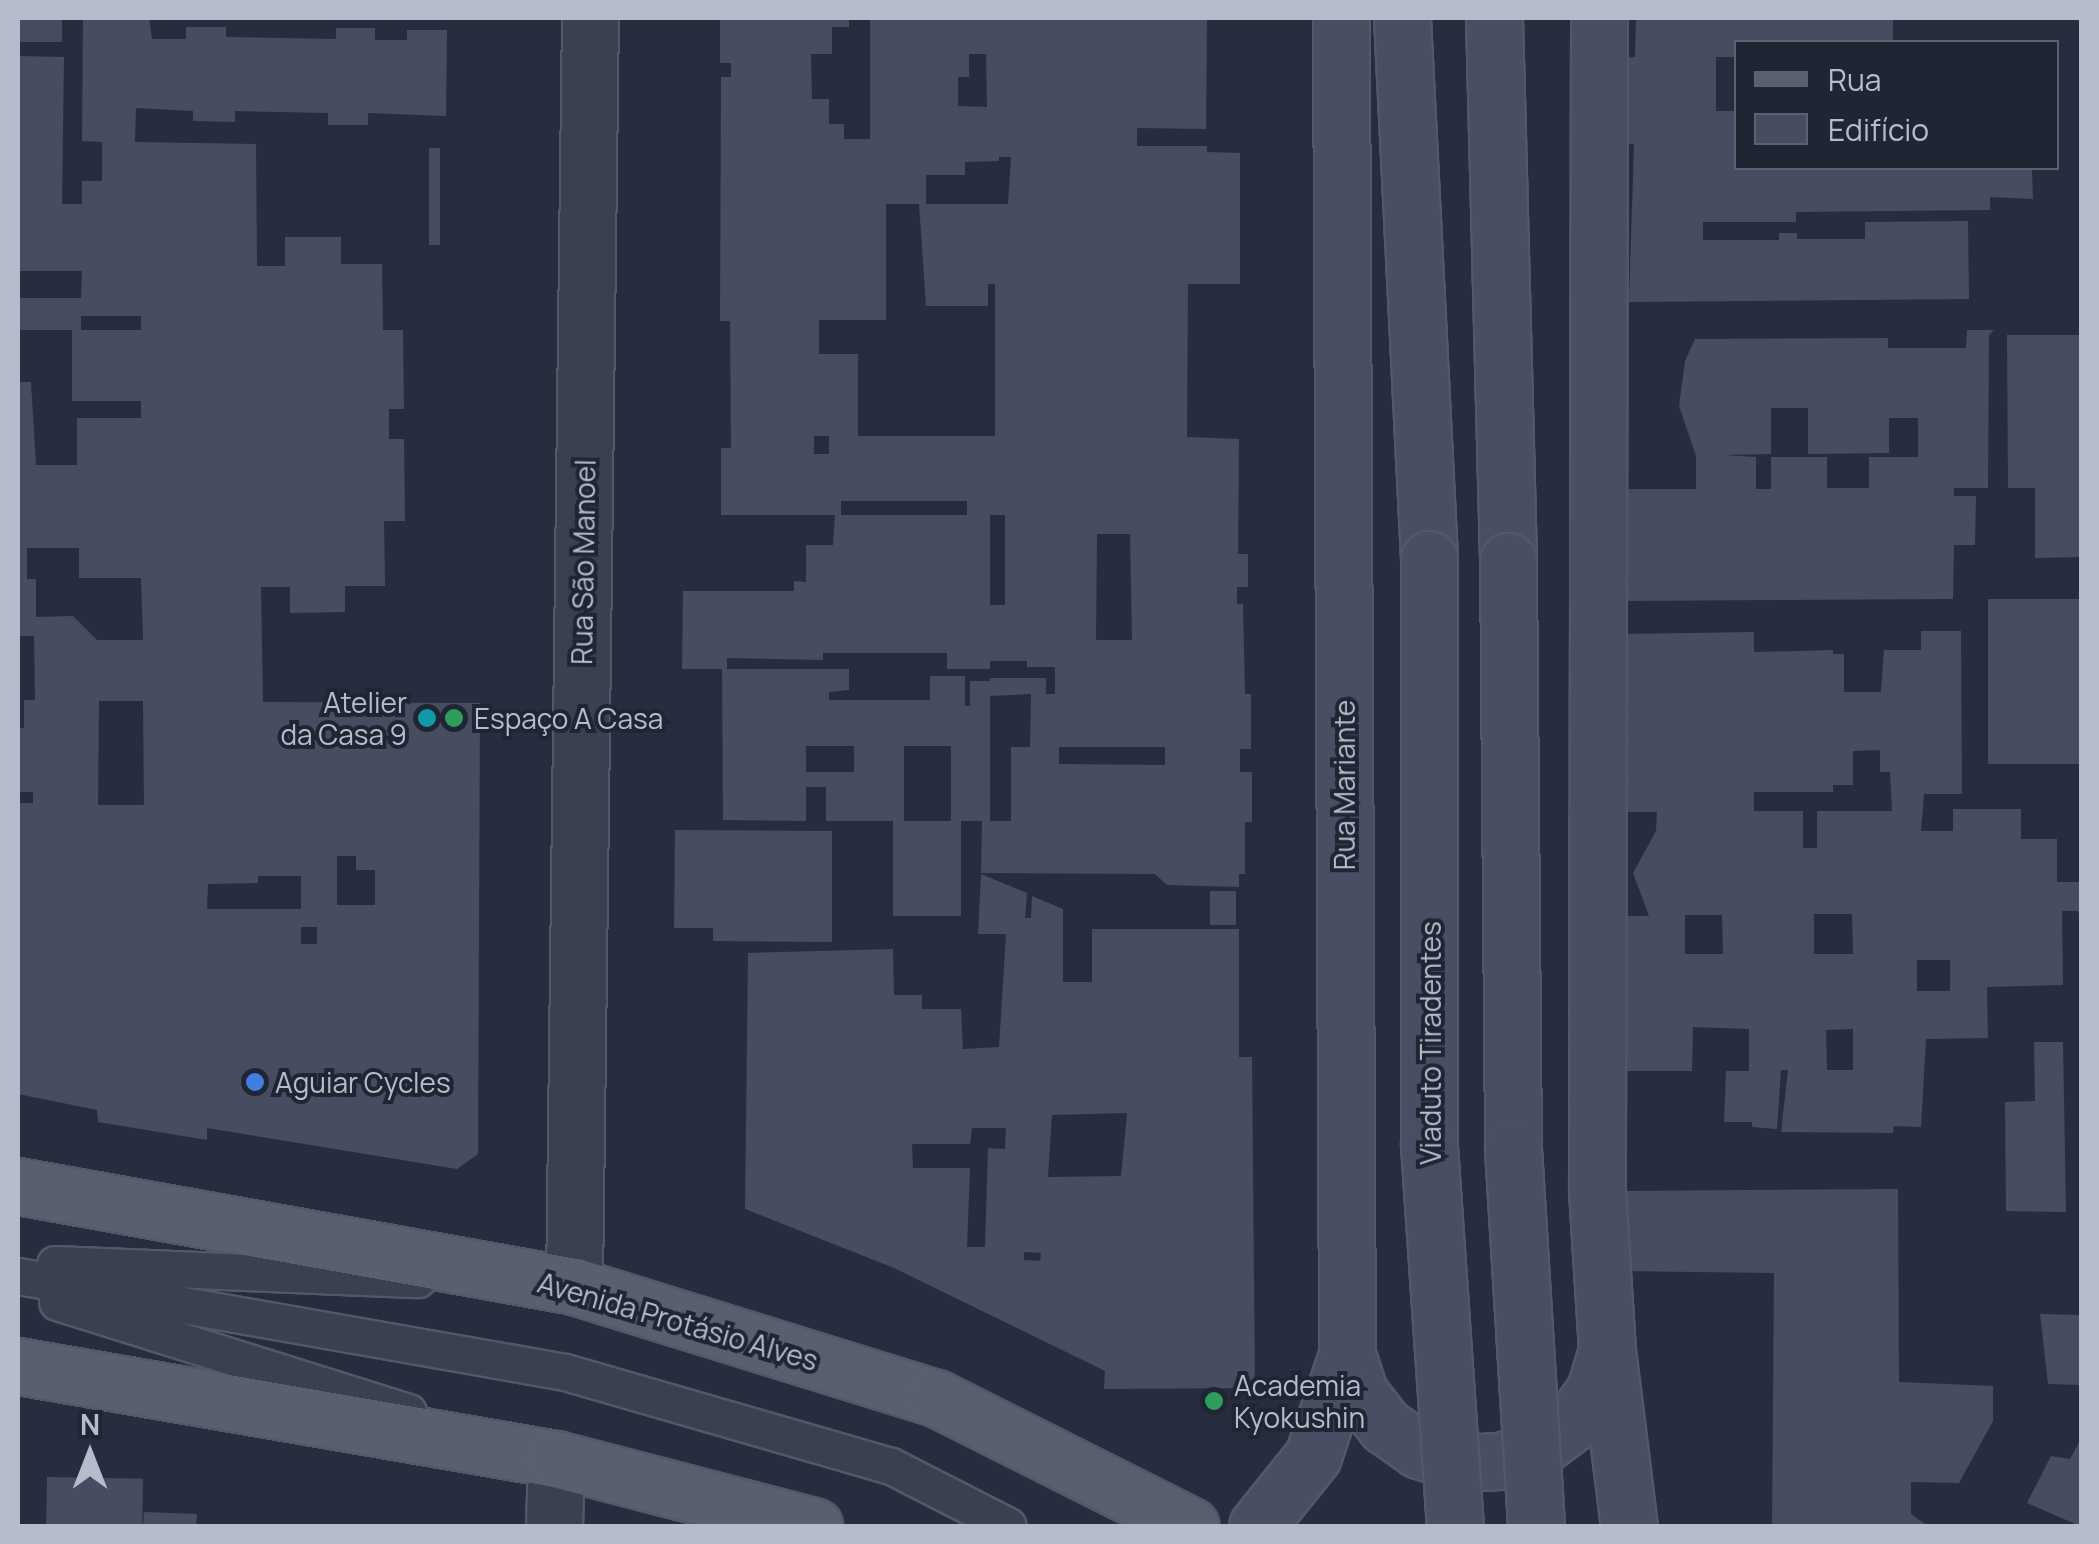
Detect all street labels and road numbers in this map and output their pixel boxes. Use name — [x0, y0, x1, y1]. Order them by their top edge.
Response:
street label: Rua São Manoel — [564, 459, 602, 665]
street label: Rua Mariante — [1327, 700, 1361, 870]
street label: Viaduto Tiradentes — [1413, 921, 1447, 1165]
street label: Avenida Protásio Alves — [534, 1265, 822, 1377]

